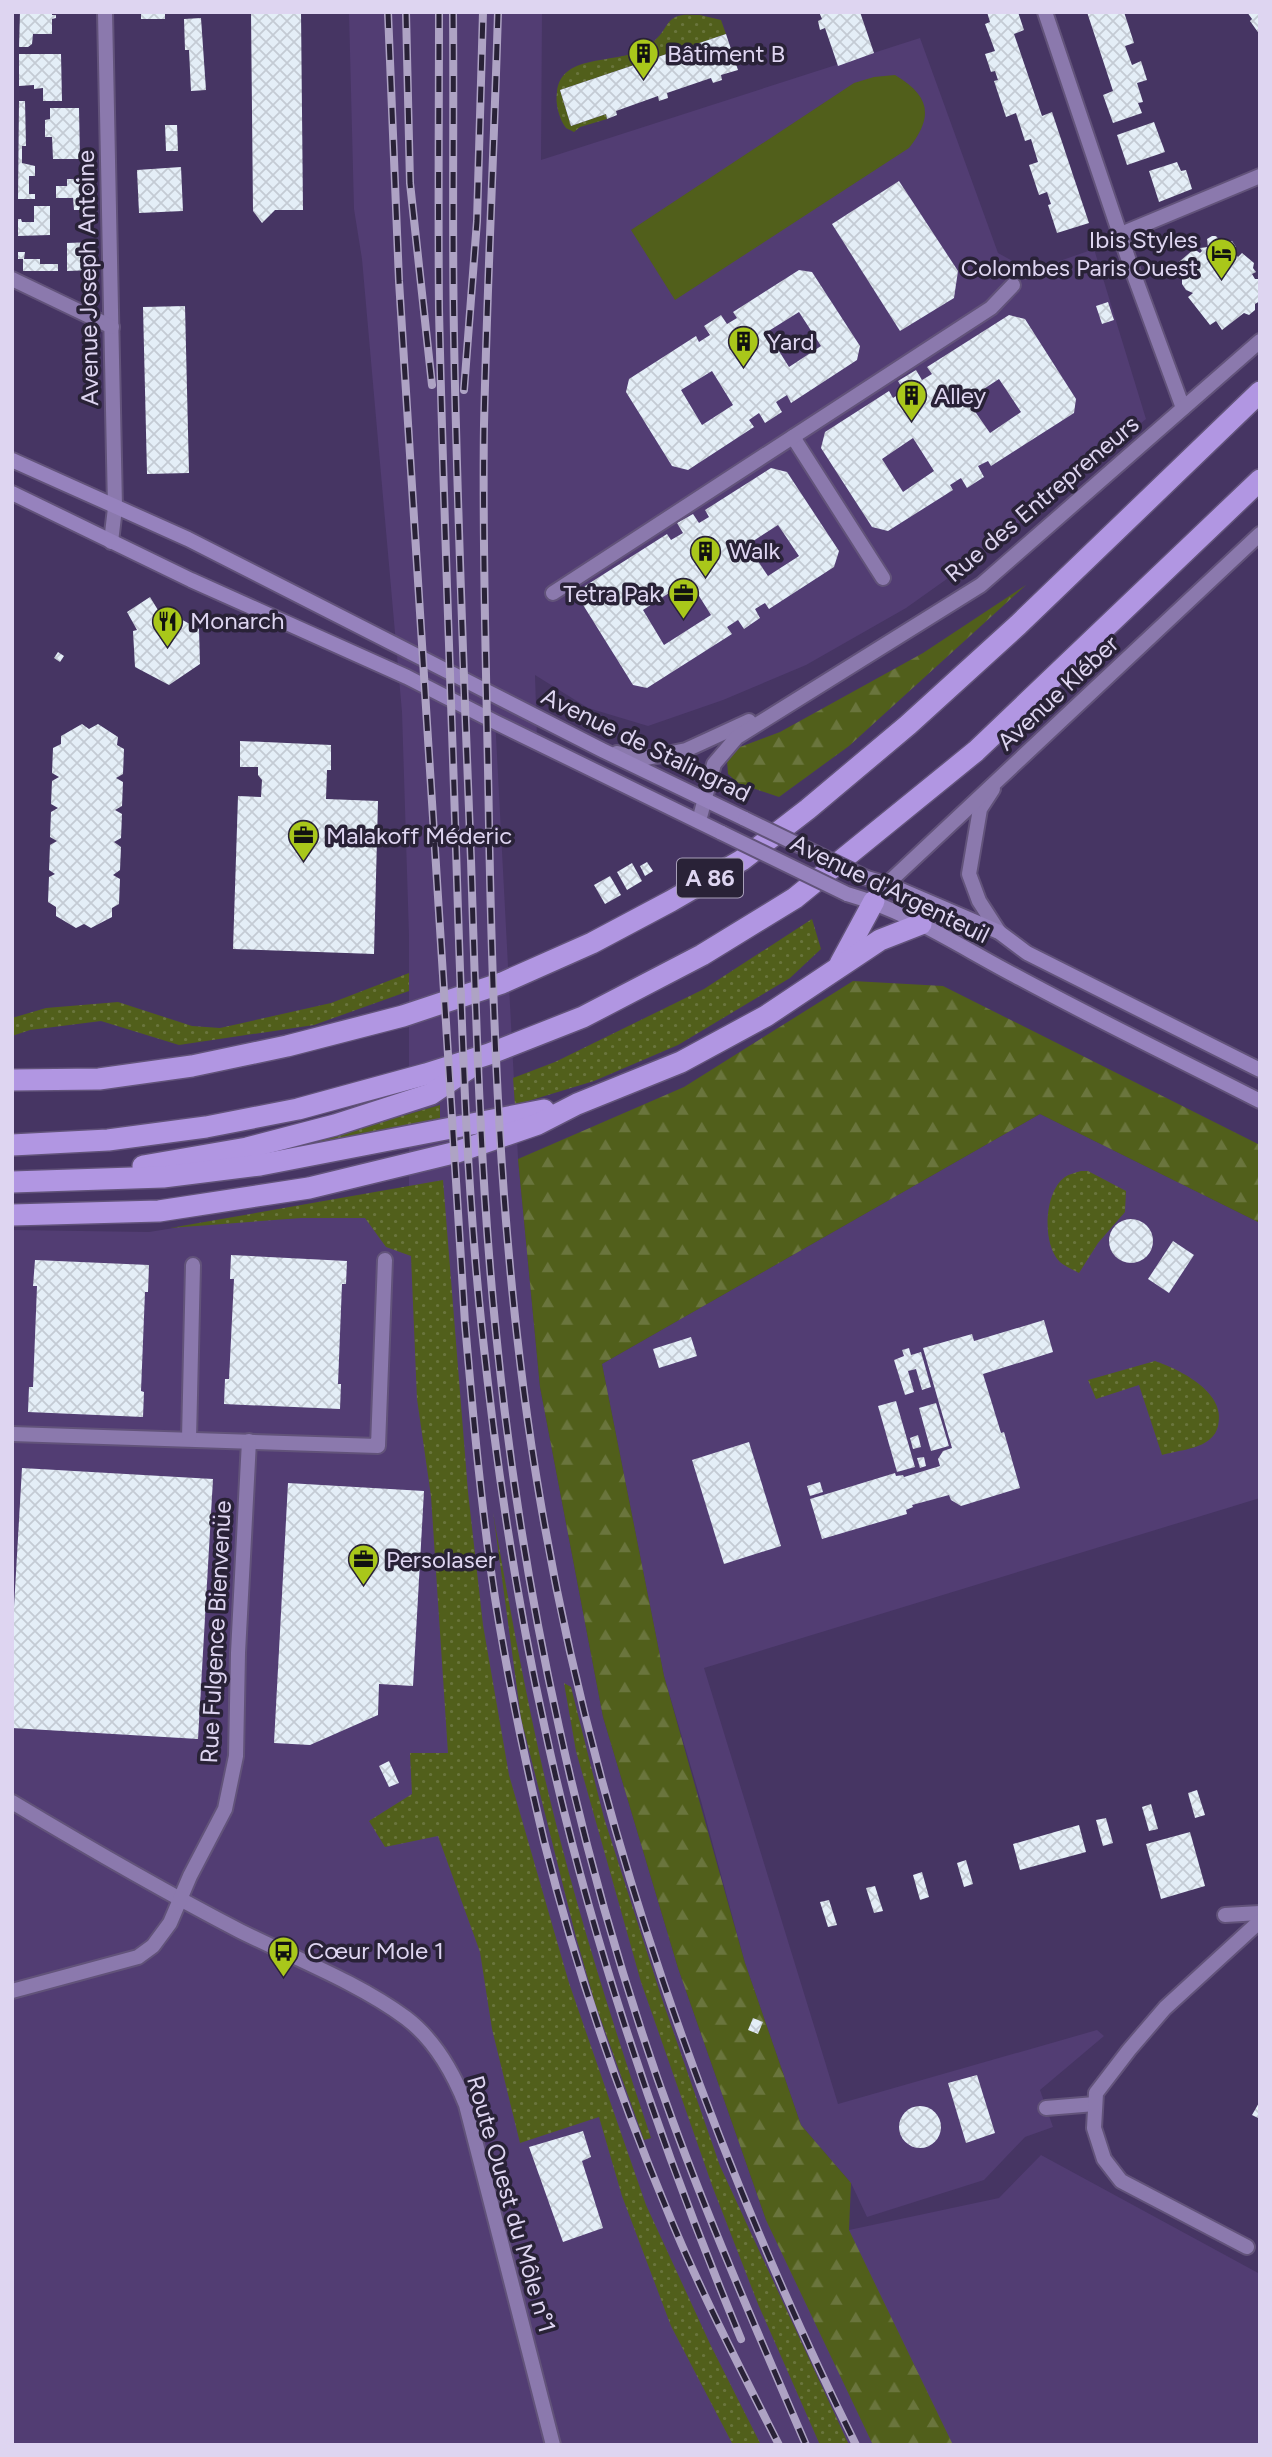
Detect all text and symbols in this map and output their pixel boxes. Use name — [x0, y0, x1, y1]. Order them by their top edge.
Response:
building icon: Bâtiment B — [627, 37, 661, 81]
place label: Bâtiment B — [667, 39, 785, 68]
street label: Avenue Joseph Antoine — [71, 150, 104, 406]
place label: Ibis Styles Colombes Paris Ouest — [961, 225, 1198, 282]
hotel icon: Ibis Styles Colombes Paris Ouest — [1204, 237, 1238, 281]
building icon: Yard — [727, 325, 761, 369]
place label: Yard — [767, 327, 814, 356]
building icon: Alley — [894, 379, 928, 423]
place label: Alley — [934, 381, 987, 410]
street label: Rue des Entrepreneurs — [939, 409, 1145, 588]
building icon: Walk — [689, 534, 723, 578]
place label: Walk — [729, 536, 781, 565]
office icon: Tetra Pak — [667, 577, 701, 621]
place label: Tetra Pak — [563, 579, 661, 608]
restaurant icon: Monarch — [150, 604, 184, 648]
place label: Monarch — [190, 606, 284, 635]
street label: Avenue Kléber — [991, 629, 1124, 756]
street label: Avenue de Stalingrad — [537, 681, 755, 808]
office icon: Malakoff Méderic — [286, 819, 320, 863]
place label: Malakoff Méderic — [326, 821, 512, 850]
street label: Avenue d'Argenteuil — [786, 828, 994, 949]
road number: A 86 — [677, 858, 743, 898]
street label: Rue Fulgence Bienvenüe — [194, 1500, 237, 1764]
office icon: Persolaser — [346, 1543, 380, 1587]
place label: Persolaser — [386, 1545, 496, 1574]
bus stop icon: Cœur Mole 1 — [267, 1934, 301, 1978]
place label: Cœur Mole 1 — [307, 1936, 444, 1965]
street label: Route Ouest du Môle n°1 — [461, 2072, 562, 2336]

